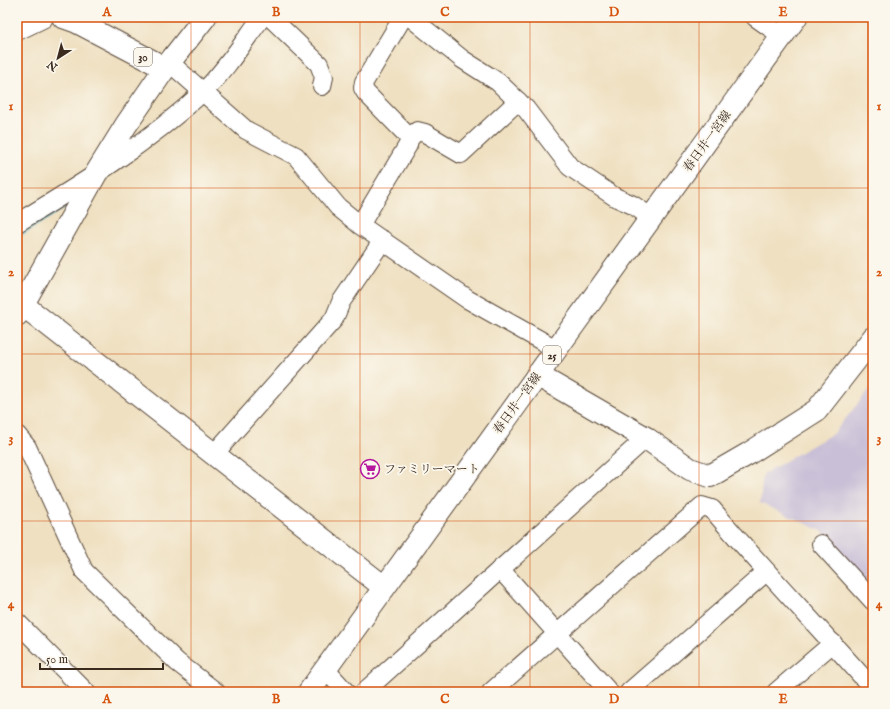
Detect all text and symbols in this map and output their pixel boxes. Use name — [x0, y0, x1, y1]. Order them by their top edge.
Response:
text: A — [102, 4, 113, 21]
text: B — [272, 4, 281, 21]
text: C — [440, 4, 450, 21]
text: D — [609, 4, 620, 21]
text: E — [778, 4, 788, 21]
north arrow — [38, 38, 78, 78]
road number: 30 — [134, 48, 152, 66]
text: N — [44, 57, 61, 74]
text: 1 — [9, 98, 14, 115]
text: 1 — [877, 98, 882, 115]
street label: 春日井一宮線 — [680, 108, 735, 175]
text: 2 — [8, 264, 14, 281]
text: 2 — [876, 264, 882, 281]
road number: 25 — [543, 346, 561, 364]
street label: 春日井一宮線 — [490, 370, 545, 437]
text: 3 — [9, 430, 14, 447]
text: 3 — [877, 430, 882, 447]
supermarket icon: ファミリーマート — [359, 458, 381, 480]
place label: ファミリーマート — [384, 462, 480, 477]
text: 4 — [8, 596, 15, 613]
text: 4 — [876, 596, 883, 613]
scale bar — [40, 645, 163, 671]
text: 50 m — [46, 652, 68, 667]
text: A — [102, 691, 113, 708]
text: B — [272, 691, 281, 708]
text: C — [440, 691, 450, 708]
text: D — [609, 691, 620, 708]
text: E — [778, 691, 788, 708]

